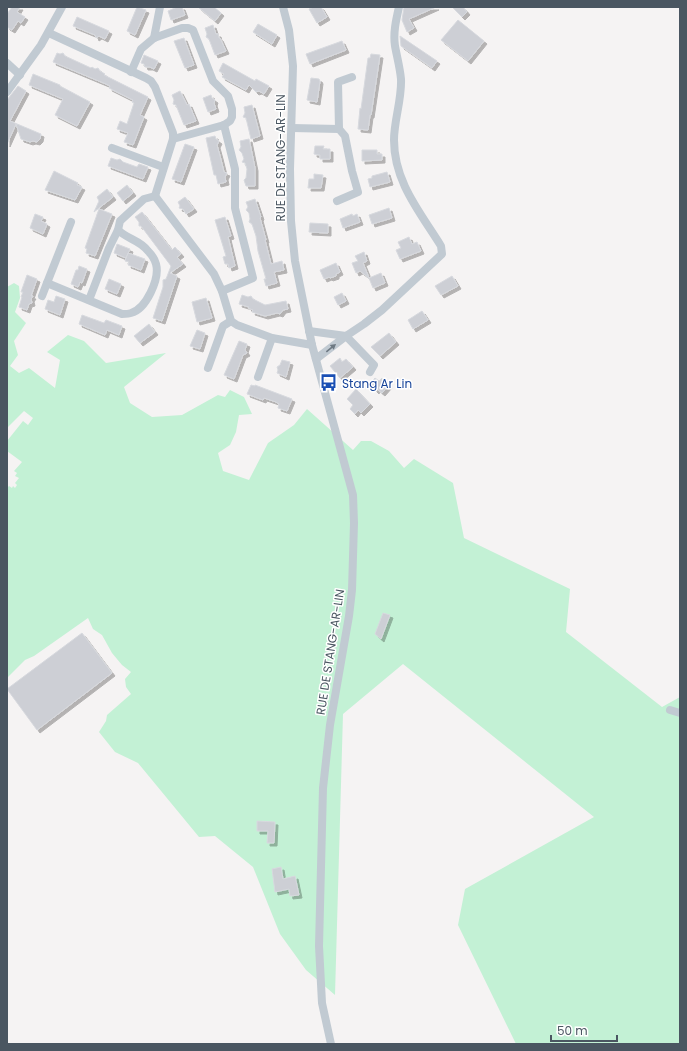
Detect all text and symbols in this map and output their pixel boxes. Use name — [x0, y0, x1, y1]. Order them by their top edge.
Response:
street label: RUE DE STANG-AR-LIN — [272, 94, 289, 222]
one-way arrow — [326, 344, 336, 352]
bus stop icon: Stang Ar Lin — [319, 373, 339, 393]
place label: Stang Ar Lin — [342, 375, 412, 392]
street label: RUE DE STANG-AR-LIN — [312, 588, 348, 716]
scale bar — [551, 1017, 617, 1043]
text: 50 m — [557, 1022, 588, 1039]

